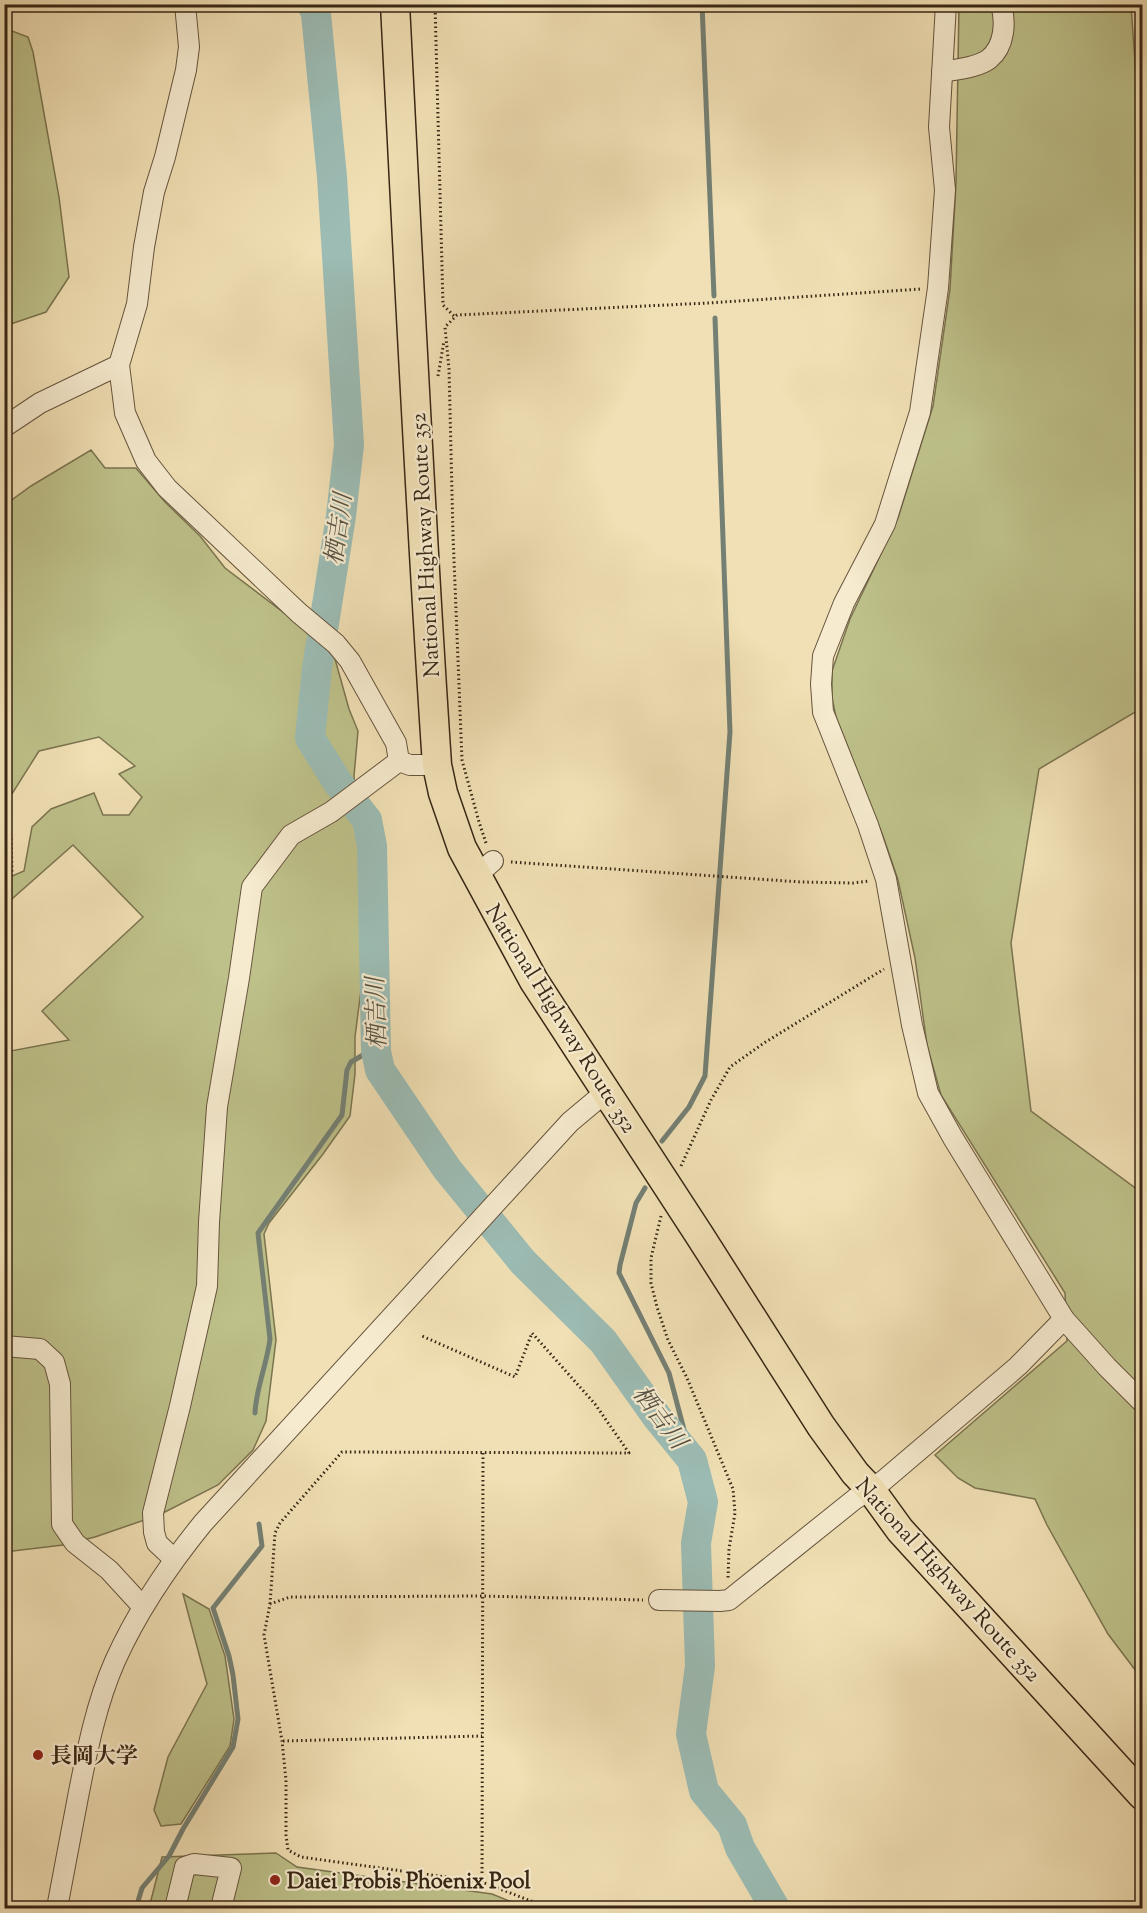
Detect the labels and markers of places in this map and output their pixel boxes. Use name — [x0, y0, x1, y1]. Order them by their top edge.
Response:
place label: 長岡大学 — [50, 1742, 138, 1774]
marker: 長岡大学 — [31, 1748, 45, 1762]
place label: Daiei Probis Phoenix Pool — [287, 1867, 531, 1899]
marker: Daiei Probis Phoenix Pool — [268, 1873, 282, 1887]

